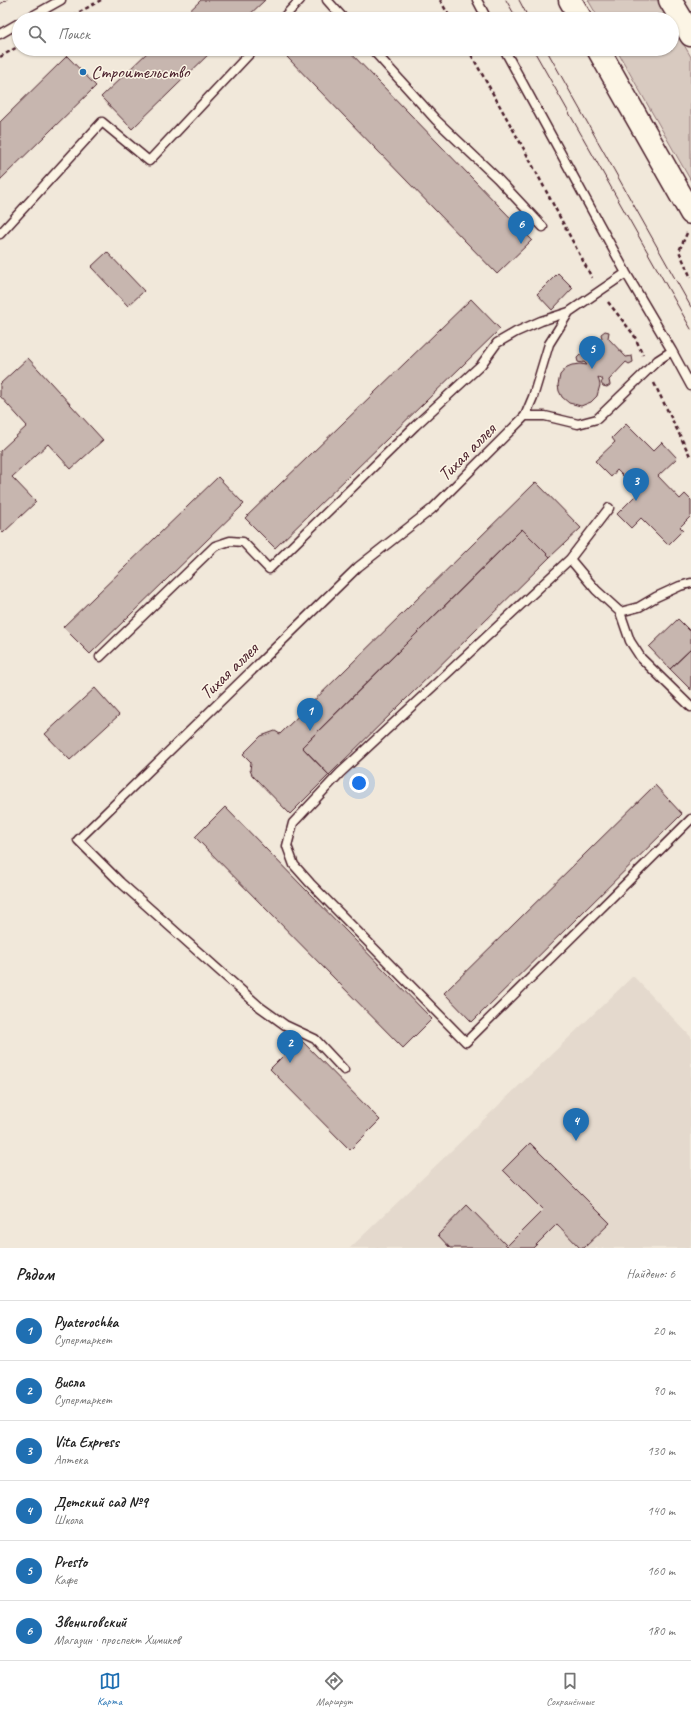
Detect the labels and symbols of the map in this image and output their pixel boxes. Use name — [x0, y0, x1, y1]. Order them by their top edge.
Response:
place label: Строительство — [91, 60, 191, 84]
marker: Строительство — [78, 67, 88, 77]
pin: 6 — [508, 211, 534, 244]
pin: 5 — [579, 336, 605, 369]
street label: Тихая аллея — [433, 417, 502, 486]
pin: 3 — [623, 468, 649, 501]
street label: Тихая аллея — [195, 636, 265, 705]
pin: 1 — [297, 698, 323, 731]
your location — [349, 773, 369, 793]
pin: 2 — [277, 1030, 303, 1063]
pin: 4 — [563, 1108, 589, 1141]

